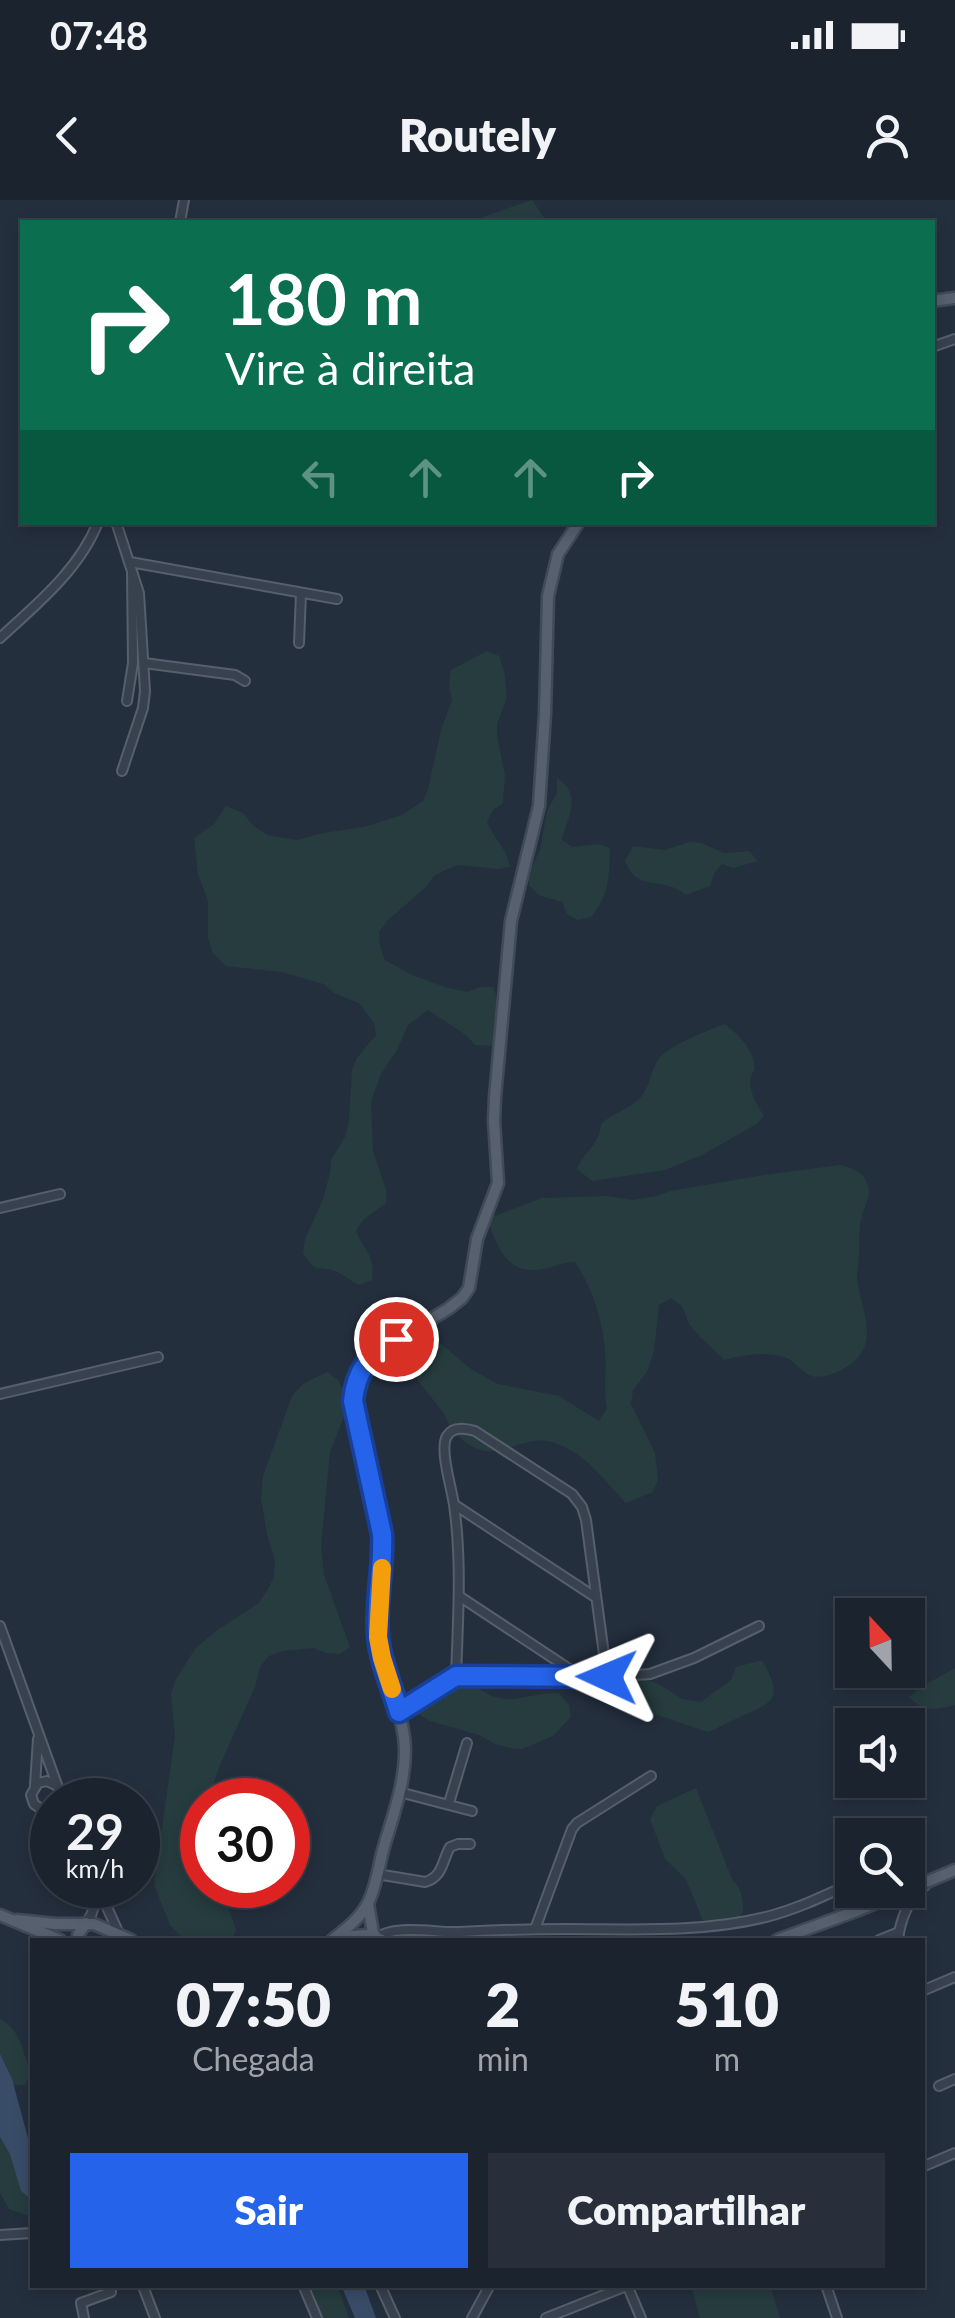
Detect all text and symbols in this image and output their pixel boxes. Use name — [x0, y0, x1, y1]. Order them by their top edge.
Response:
text: 07:48 — [50, 12, 148, 58]
icon: back — [40, 108, 95, 163]
text: Routely — [399, 108, 556, 162]
icon: person — [860, 108, 915, 163]
text: 180 m — [225, 256, 422, 340]
icon: right — [60, 260, 190, 390]
text: Vire à direita — [225, 341, 475, 395]
icon: left — [293, 450, 348, 505]
icon: ahead — [398, 450, 453, 505]
icon: ahead — [503, 450, 558, 505]
icon: right — [608, 450, 663, 505]
pin — [354, 1297, 439, 1382]
icon: arrive — [369, 1312, 424, 1367]
north arrow — [835, 1598, 925, 1688]
map controls — [835, 1598, 925, 1908]
position arrow — [555, 1625, 659, 1729]
button: sound — [835, 1708, 925, 1798]
speed limit sign: 30 — [180, 1778, 310, 1908]
text: 29 — [66, 1801, 124, 1861]
button: search — [835, 1818, 925, 1908]
text: km/h — [66, 1853, 124, 1883]
text: 07:50 — [176, 1968, 331, 2040]
text: 2 — [485, 1968, 520, 2040]
text: 510 — [675, 1968, 779, 2040]
text: Chegada — [192, 2039, 315, 2078]
text: min — [477, 2039, 529, 2078]
text: m — [714, 2039, 740, 2078]
button: Sair — [70, 2153, 468, 2268]
button: Compartilhar — [488, 2153, 885, 2268]

